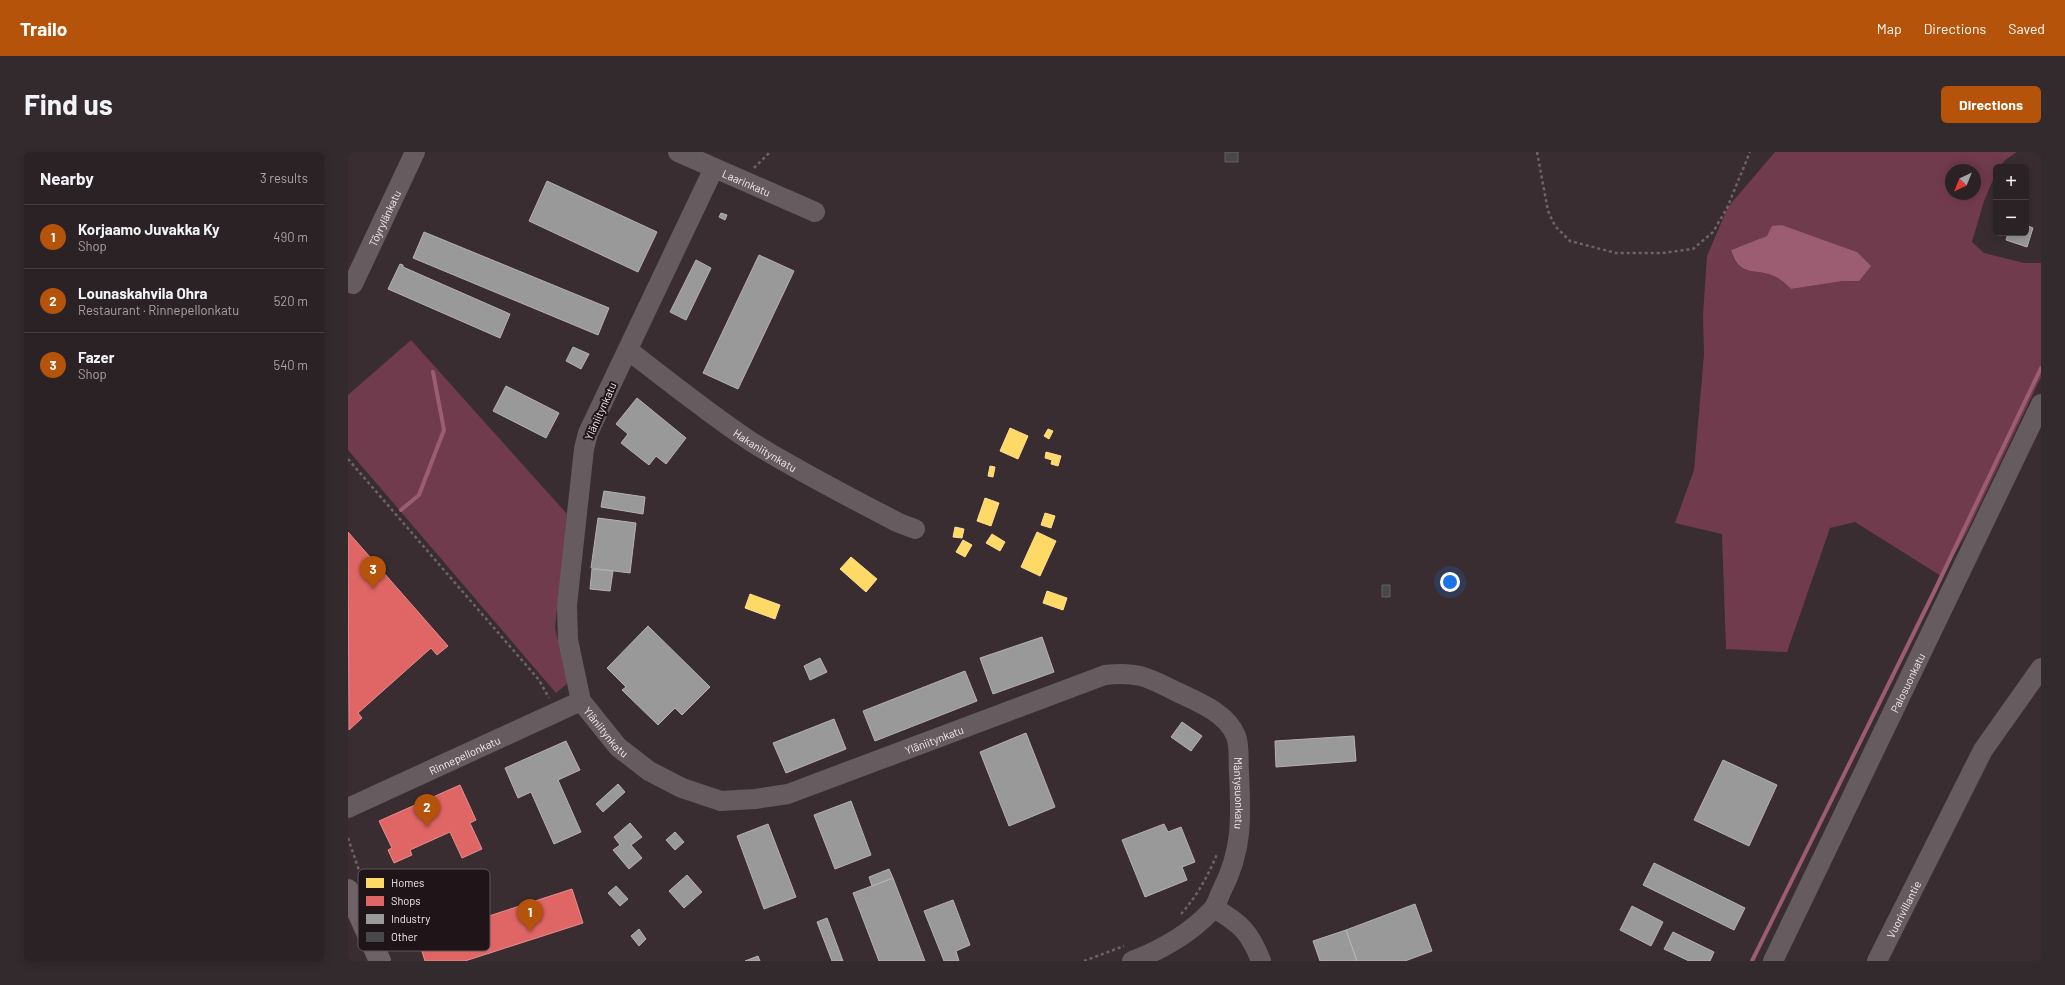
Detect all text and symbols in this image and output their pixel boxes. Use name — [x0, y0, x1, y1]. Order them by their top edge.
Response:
text: Trailo — [20, 17, 67, 40]
text: Map — [1877, 20, 1902, 37]
text: Directions — [1924, 20, 1986, 37]
text: Saved — [2008, 20, 2045, 37]
button: Directions — [1941, 86, 2041, 123]
text: Find us — [24, 87, 113, 121]
north arrow — [1945, 164, 1981, 200]
map controls — [1993, 164, 2029, 236]
button: + — [1993, 164, 2029, 200]
street label: Laarinkatu — [721, 166, 773, 198]
text: Nearby — [40, 168, 94, 188]
text: 3 results — [260, 170, 308, 186]
street label: Töyrylänkatu — [365, 188, 403, 248]
button: − — [1993, 200, 2029, 236]
text: Korjaamo Juvakka Ky — [78, 220, 219, 238]
text: 1 — [51, 229, 55, 245]
text: 490 m — [273, 229, 308, 245]
text: Shop — [78, 238, 107, 254]
text: Lounaskahvila Ohra — [78, 284, 208, 302]
text: 2 — [49, 293, 57, 309]
text: 520 m — [274, 293, 308, 309]
text: Restaurant · Rinnepellonkatu — [78, 302, 239, 318]
text: Fazer — [78, 348, 114, 366]
text: 3 — [49, 357, 57, 373]
text: 540 m — [273, 357, 308, 373]
text: Shop — [78, 366, 107, 382]
street label: Yläniitynkatu — [581, 380, 619, 442]
street label: Hakaniitynkatu — [732, 426, 799, 474]
pin: 3 — [360, 556, 386, 589]
your location — [1440, 572, 1460, 592]
street label: Palosuonkatu — [1887, 651, 1927, 715]
street label: Yläniitynkatu — [581, 704, 631, 759]
street label: Yläniitynkatu — [903, 722, 965, 756]
street label: Rinnepellonkatu — [427, 733, 502, 777]
street label: Mäntysuonkatu — [1232, 757, 1247, 830]
pin: 2 — [414, 794, 440, 827]
legend — [358, 869, 490, 951]
text: Homes — [391, 876, 424, 889]
street label: Vuorivillantie — [1883, 878, 1923, 940]
text: Shops — [391, 894, 421, 907]
pin: 1 — [517, 899, 543, 932]
text: Industry — [391, 912, 430, 925]
text: Other — [391, 930, 418, 943]

